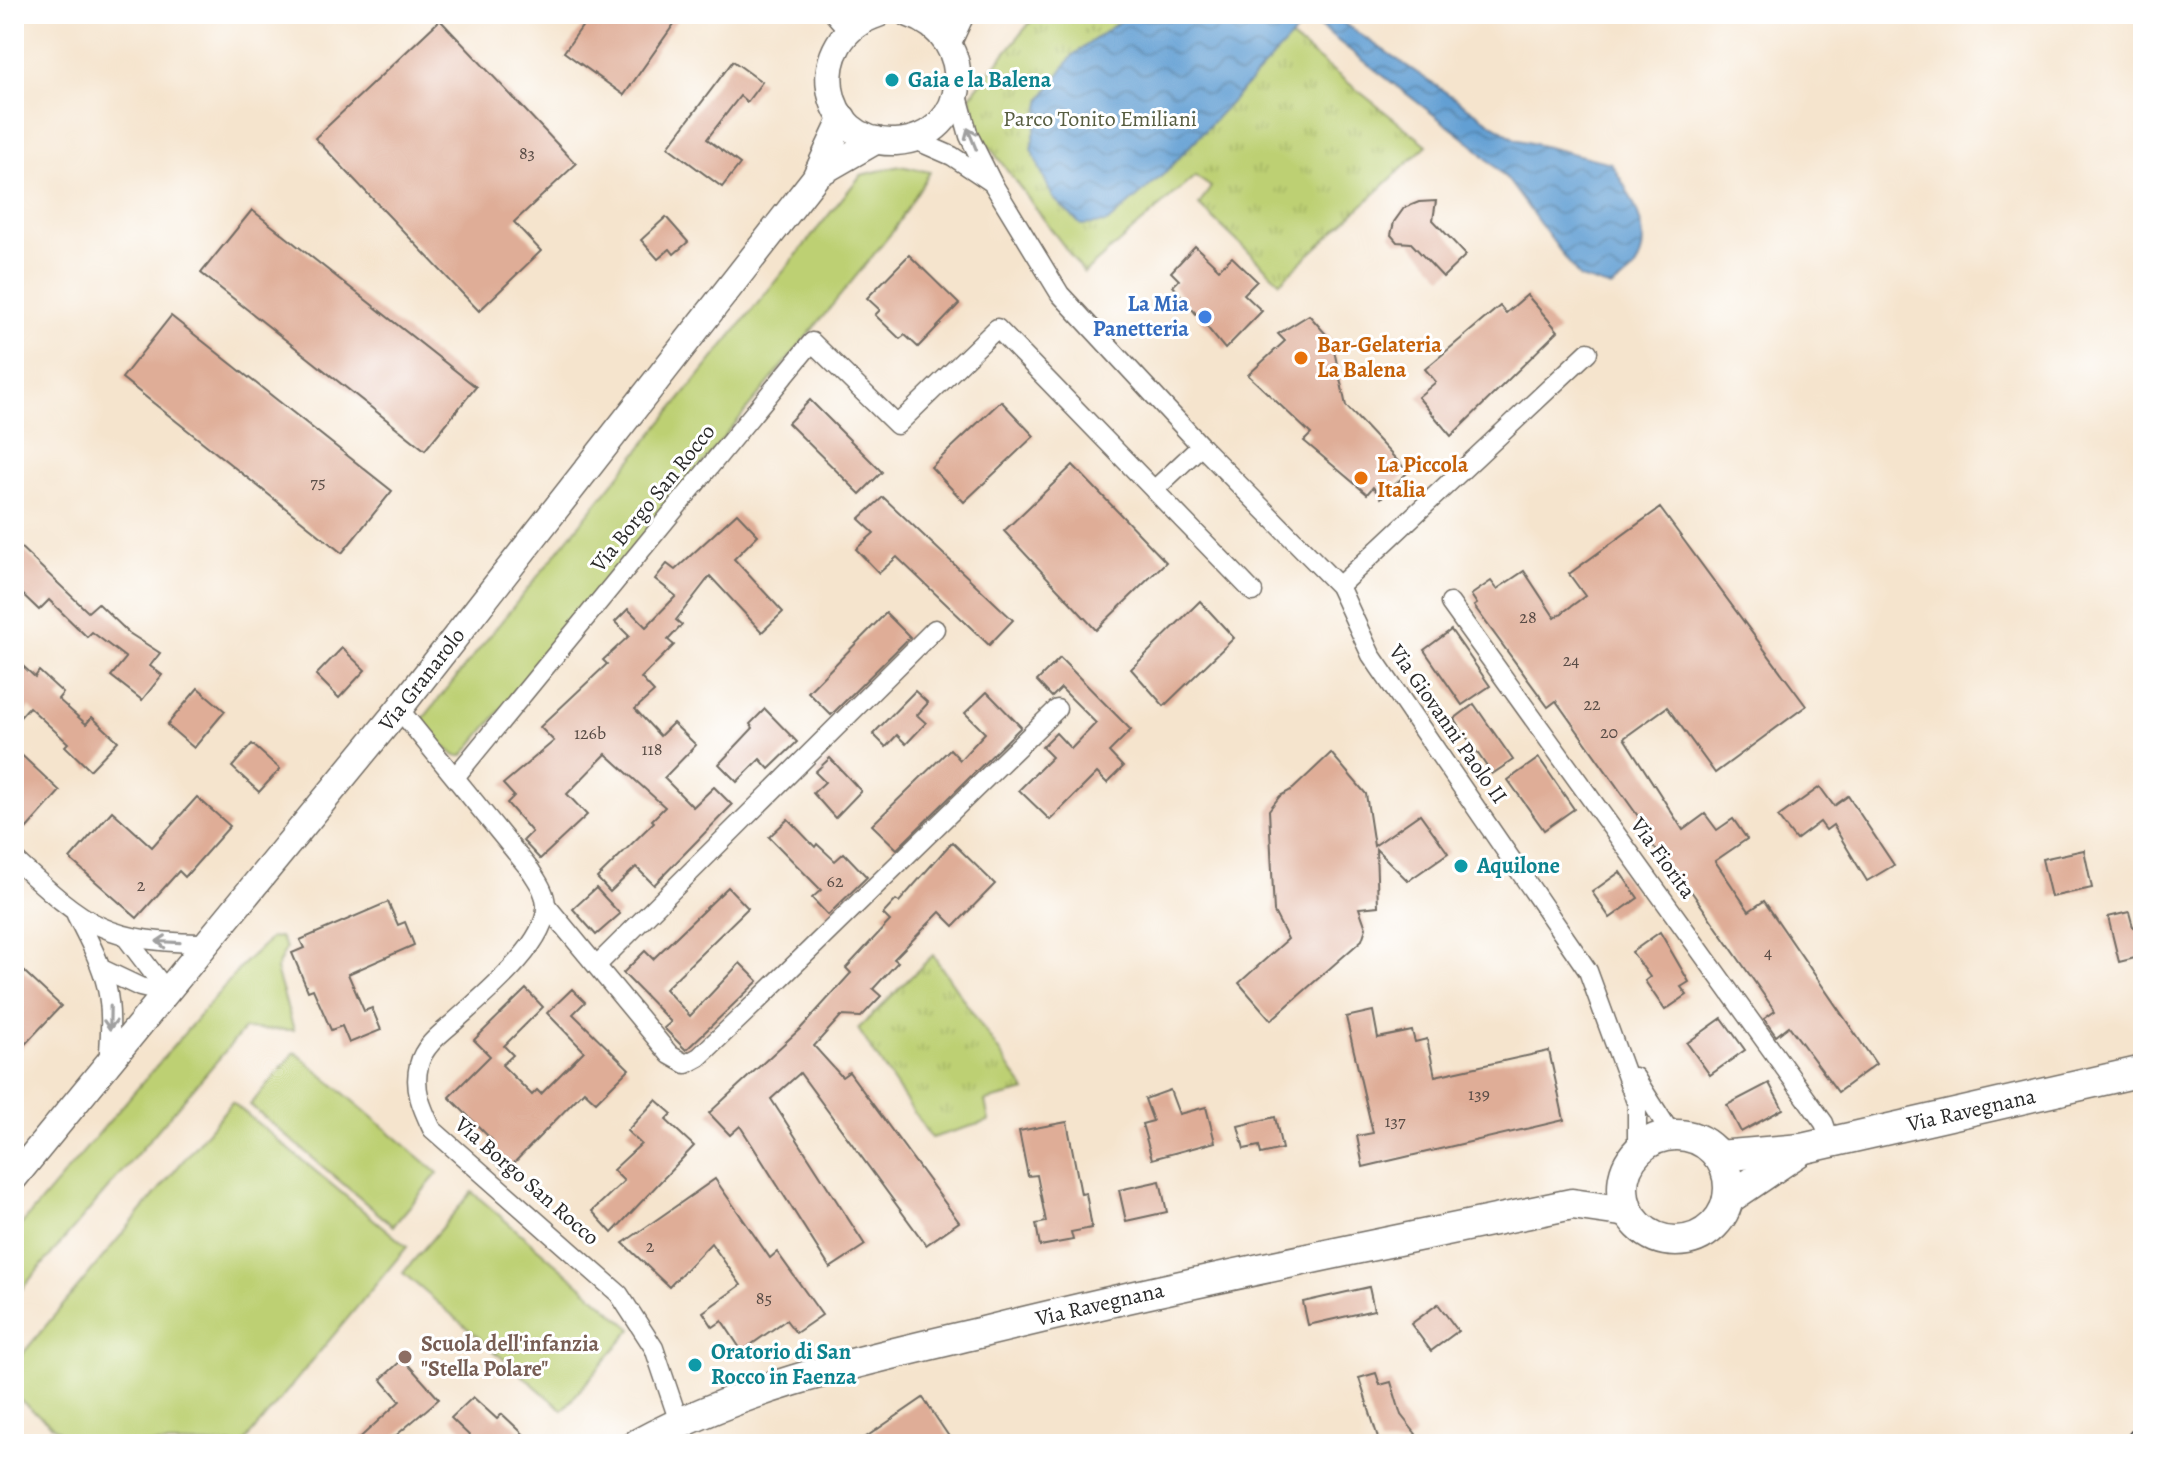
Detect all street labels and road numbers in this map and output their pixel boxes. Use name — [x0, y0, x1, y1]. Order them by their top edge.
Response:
street label: Via Borgo San Rocco — [583, 418, 722, 579]
street label: Via Granarolo — [371, 622, 472, 738]
street label: Via Giovanni Paolo II — [1381, 637, 1514, 810]
street label: Via Fiorita — [1623, 811, 1703, 905]
street label: Via Ravegnana — [1903, 1081, 2039, 1140]
street label: Via Borgo San Rocco — [448, 1109, 606, 1252]
street label: Via Ravegnana — [1032, 1275, 1168, 1334]

